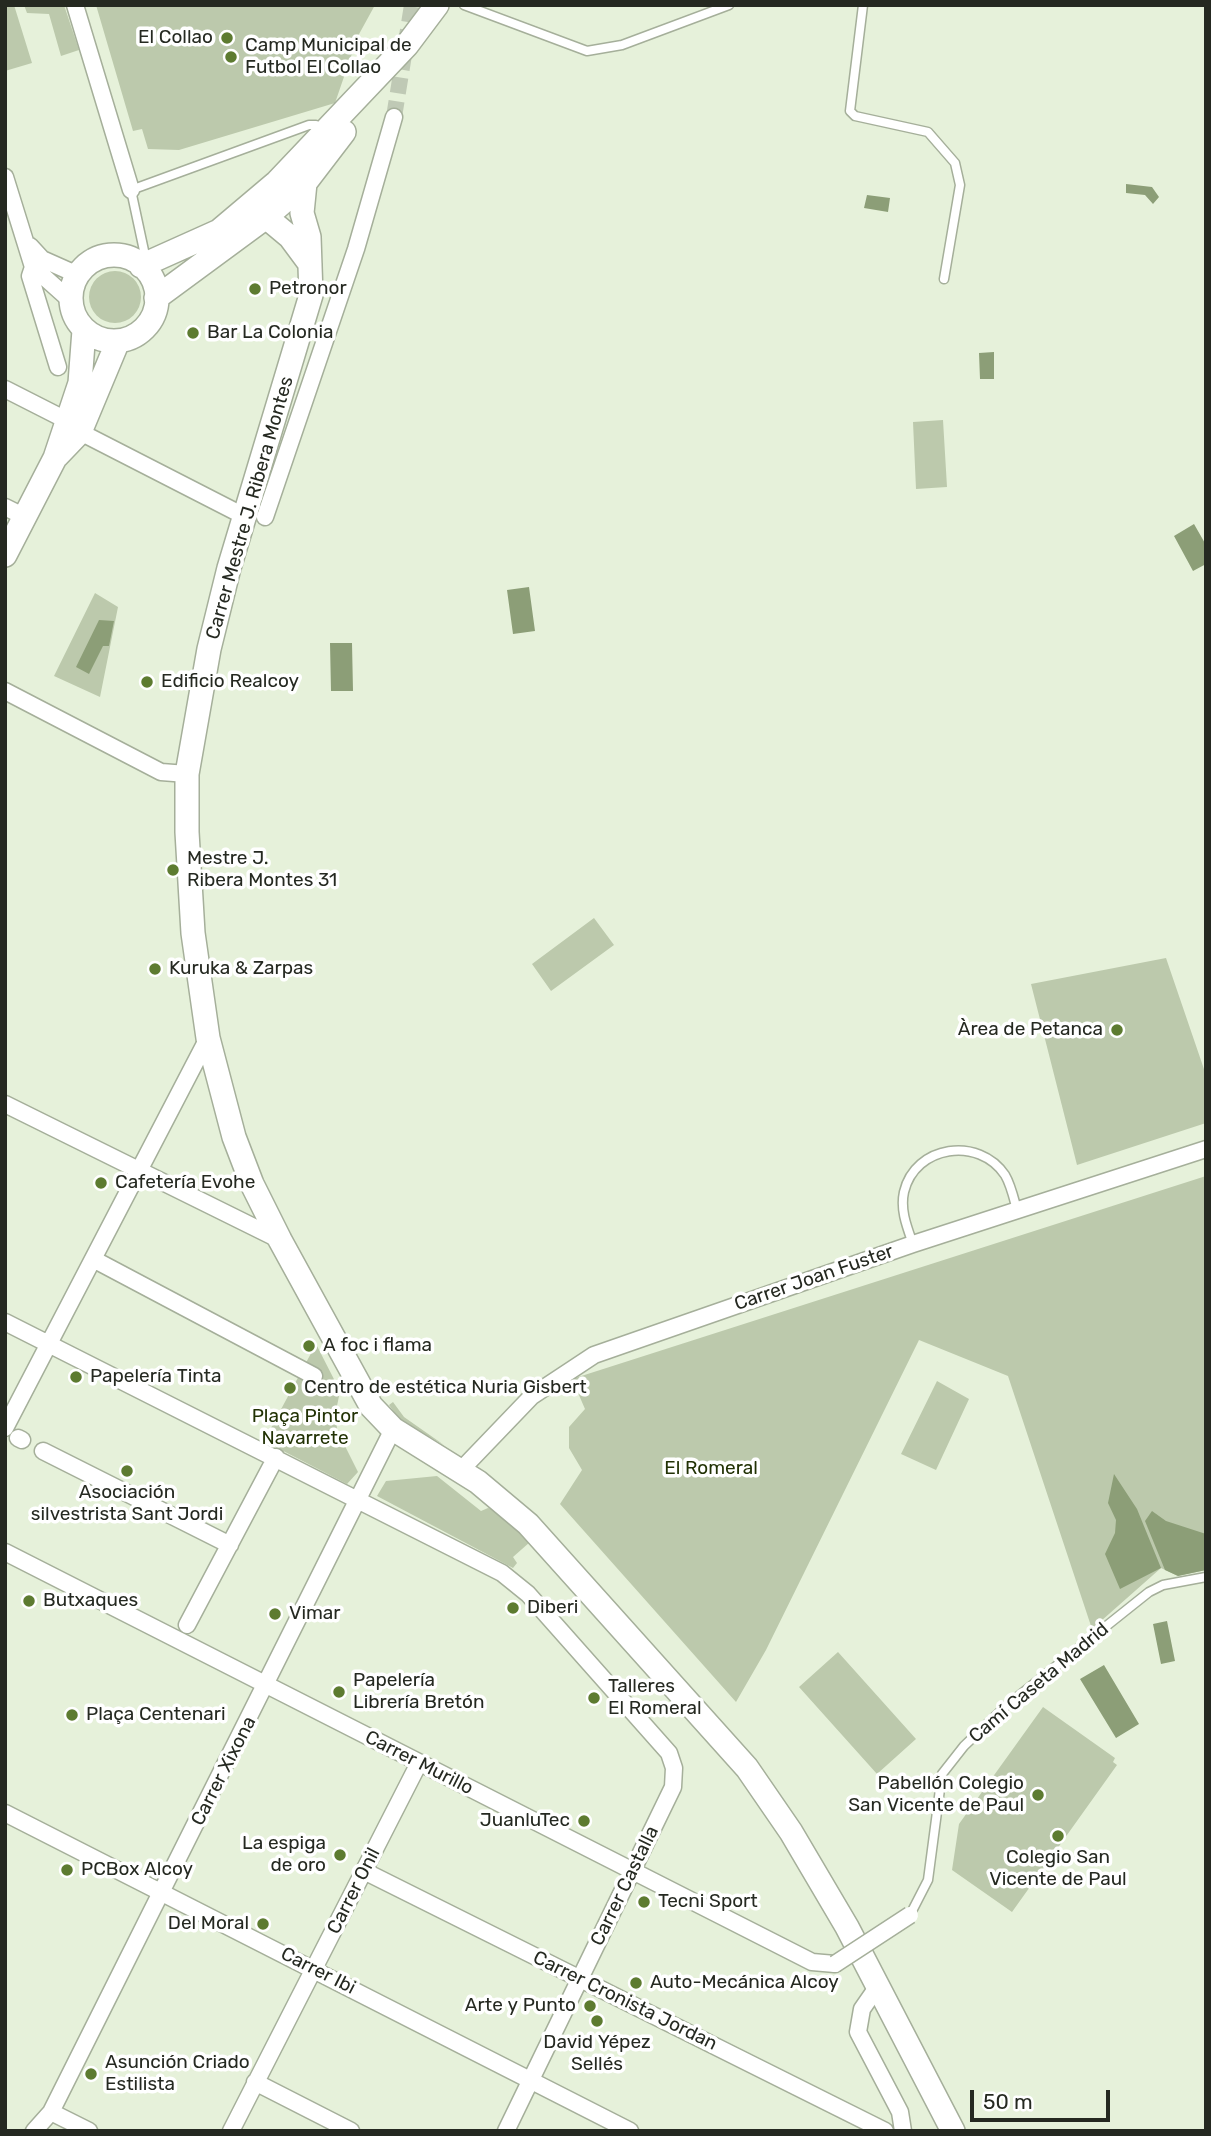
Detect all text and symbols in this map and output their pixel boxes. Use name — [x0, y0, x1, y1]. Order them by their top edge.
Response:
place label: El Collao — [138, 27, 213, 49]
marker: El Collao — [219, 30, 235, 46]
place label: Camp Municipal de Futbol El Collao — [245, 35, 412, 79]
marker: Camp Municipal de Futbol El Collao — [223, 49, 239, 65]
place label: Petronor — [269, 278, 347, 300]
marker: Petronor — [247, 281, 263, 297]
place label: Bar La Colonia — [207, 322, 334, 344]
marker: Bar La Colonia — [185, 325, 201, 341]
street label: Carrer Mestre J. Ribera Montes — [201, 374, 299, 642]
place label: Edificio Realcoy — [161, 671, 299, 693]
marker: Edificio Realcoy — [139, 674, 155, 690]
place label: Mestre J. Ribera Montes 31 — [187, 848, 337, 892]
marker: Mestre J. Ribera Montes 31 — [165, 862, 181, 878]
place label: Kuruka & Zarpas — [169, 958, 313, 980]
marker: Kuruka & Zarpas — [147, 961, 163, 977]
place label: Àrea de Petanca — [958, 1019, 1103, 1041]
marker: Àrea de Petanca — [1109, 1022, 1125, 1038]
place label: Cafetería Evohe — [115, 1172, 255, 1194]
marker: Cafetería Evohe — [93, 1175, 109, 1191]
street label: Carrer Joan Fuster — [731, 1240, 897, 1316]
place label: A foc i flama — [323, 1335, 432, 1357]
marker: A foc i flama — [301, 1338, 317, 1354]
place label: Papelería Tinta — [90, 1366, 222, 1388]
marker: Papelería Tinta — [68, 1369, 84, 1385]
place label: Centro de estética Nuria Gisbert — [304, 1377, 587, 1399]
marker: Centro de estética Nuria Gisbert — [282, 1380, 298, 1396]
park label: Plaça Pintor Navarrete — [252, 1406, 358, 1450]
park label: El Romeral — [664, 1458, 758, 1480]
marker: Asociación silvestrista Sant Jordi — [119, 1463, 135, 1479]
place label: Asociación silvestrista Sant Jordi — [31, 1482, 223, 1526]
place label: Butxaques — [43, 1590, 138, 1612]
marker: Butxaques — [21, 1593, 37, 1609]
place label: Diberi — [527, 1597, 578, 1619]
marker: Diberi — [505, 1600, 521, 1616]
place label: Vimar — [289, 1603, 341, 1625]
marker: Vimar — [267, 1606, 283, 1622]
street label: Camí Caseta Madrid — [965, 1618, 1113, 1748]
place label: Papelería Librería Bretón — [353, 1670, 484, 1714]
place label: Talleres El Romeral — [608, 1676, 702, 1720]
marker: Papelería Librería Bretón — [331, 1684, 347, 1700]
marker: Talleres El Romeral — [586, 1690, 602, 1706]
place label: Plaça Centenari — [86, 1704, 225, 1726]
marker: Plaça Centenari — [64, 1707, 80, 1723]
street label: Carrer Xixona — [187, 1713, 261, 1829]
street label: Carrer Murillo — [361, 1726, 477, 1800]
place label: Pabellón Colegio San Vicente de Paul — [848, 1773, 1024, 1817]
marker: Pabellón Colegio San Vicente de Paul — [1030, 1787, 1046, 1803]
place label: JuanluTec — [480, 1810, 570, 1832]
marker: JuanluTec — [576, 1813, 592, 1829]
street label: Carrer Castalla — [586, 1822, 664, 1950]
marker: Colegio San Vicente de Paul — [1050, 1828, 1066, 1844]
place label: La espiga de oro — [242, 1833, 326, 1877]
street label: Carrer Onil — [323, 1844, 385, 1938]
marker: La espiga de oro — [332, 1847, 348, 1863]
place label: Colegio San Vicente de Paul — [989, 1847, 1127, 1891]
place label: PCBox Alcoy — [81, 1859, 193, 1881]
marker: PCBox Alcoy — [59, 1862, 75, 1878]
place label: Tecni Sport — [658, 1891, 758, 1913]
marker: Tecni Sport — [636, 1894, 652, 1910]
place label: Del Moral — [168, 1913, 249, 1935]
marker: Del Moral — [255, 1916, 271, 1932]
street label: Carrer Ibi — [277, 1942, 359, 2000]
street label: Carrer Cronista Jordan — [529, 1946, 721, 2056]
place label: Auto-Mecánica Alcoy — [650, 1972, 839, 1994]
marker: Auto-Mecánica Alcoy — [628, 1975, 644, 1991]
place label: Arte y Punto — [465, 1995, 576, 2017]
marker: Arte y Punto — [582, 1998, 598, 2014]
marker: David Yépez Sellés — [589, 2013, 605, 2029]
place label: David Yépez Sellés — [543, 2032, 651, 2076]
place label: Asunción Criado Estilista — [105, 2052, 250, 2096]
marker: Asunción Criado Estilista — [83, 2066, 99, 2082]
scale bar — [973, 2076, 1113, 2120]
text: 50 m — [983, 2089, 1033, 2114]

